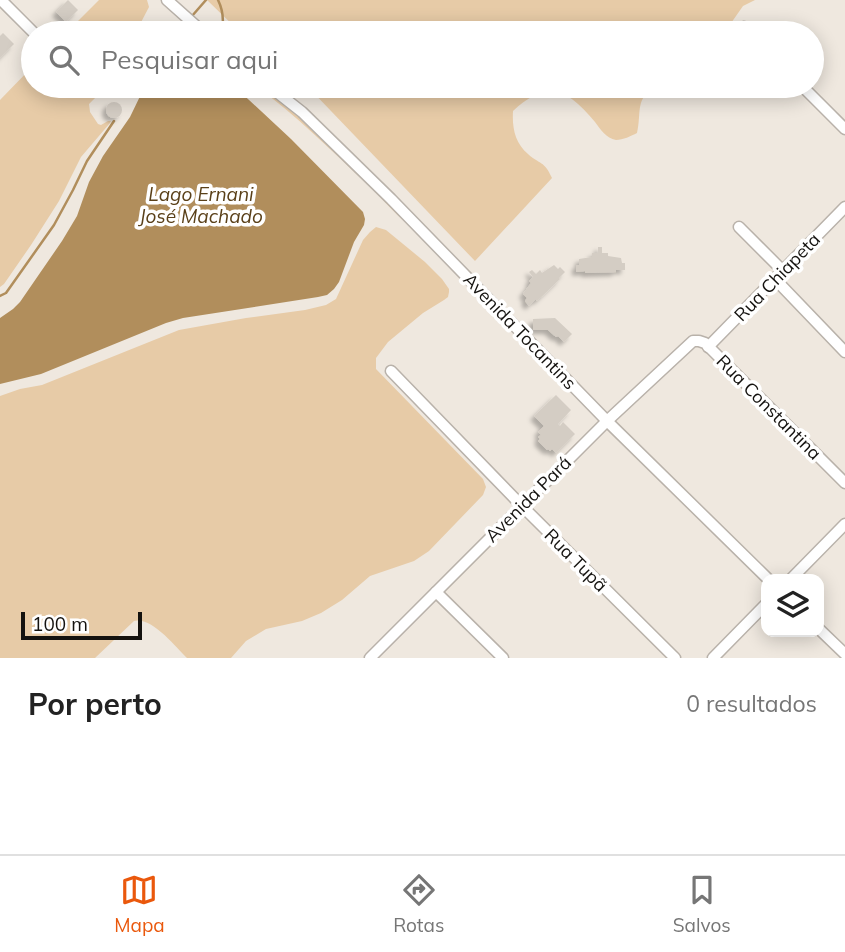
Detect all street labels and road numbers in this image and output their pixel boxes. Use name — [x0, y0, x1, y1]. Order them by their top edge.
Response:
street label: Rua Chiapeta — [729, 228, 825, 326]
street label: Avenida Tocantins — [459, 268, 582, 394]
street label: Rua Constantina — [712, 350, 826, 464]
street label: Avenida Pará — [480, 451, 576, 547]
street label: Rua Tupã — [540, 524, 612, 596]

